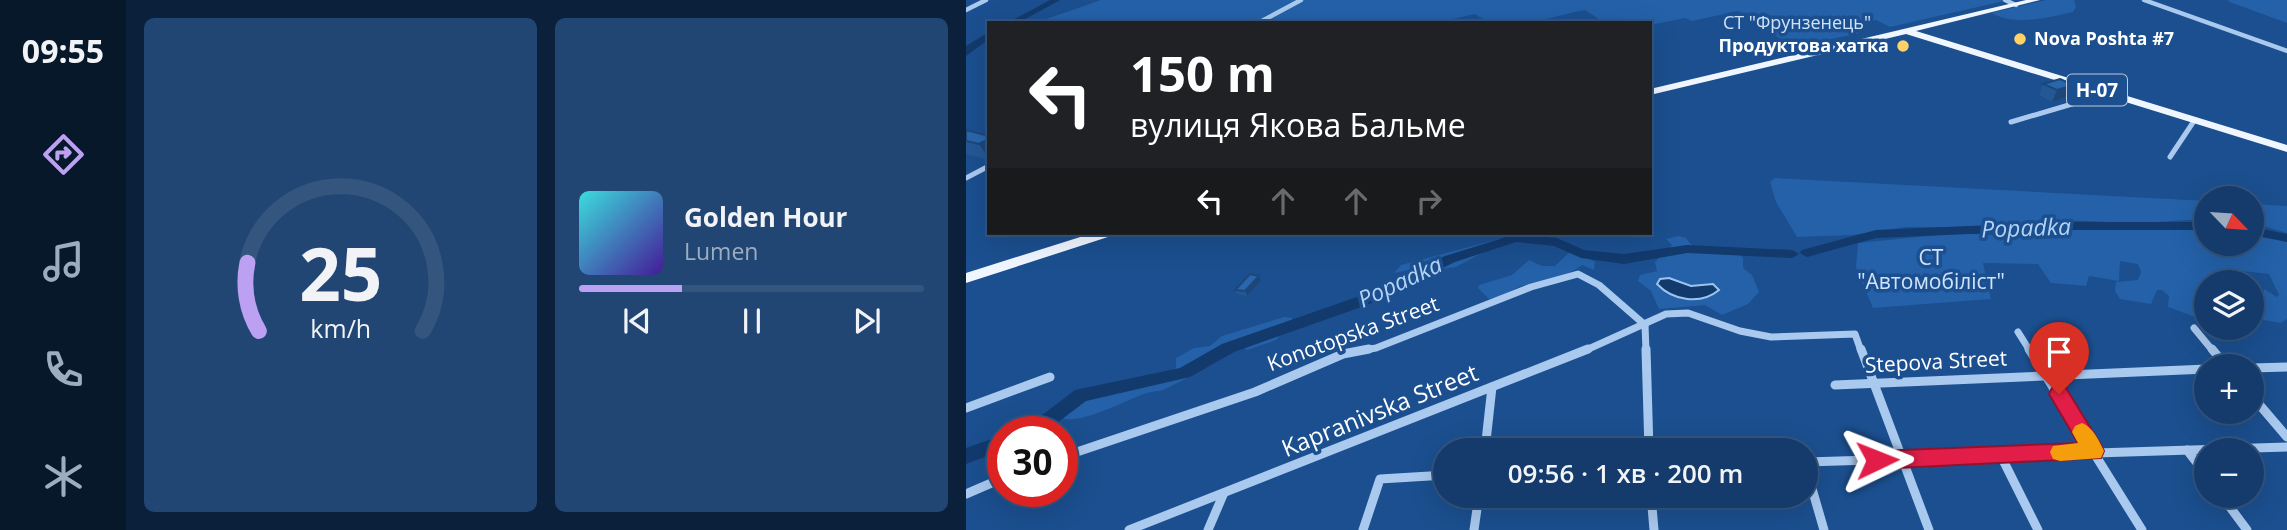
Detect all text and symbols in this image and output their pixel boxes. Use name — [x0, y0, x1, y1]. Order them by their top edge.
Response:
park label: СТ "Фрунзенець" — [1723, 10, 1871, 34]
place label: Nova Poshta #7 — [2034, 26, 2174, 50]
text: 09:55 — [22, 29, 104, 72]
marker: Nova Poshta #7 — [2012, 31, 2028, 47]
place label: Продуктова хатка — [1718, 33, 1889, 57]
marker: Продуктова хатка — [1895, 38, 1911, 54]
text: 150 m — [1130, 40, 1275, 106]
icon: left — [1015, 49, 1106, 140]
road number: Н-07 — [2067, 74, 2127, 106]
text: вулиця Якова Бальме — [1130, 103, 1466, 146]
icon: directions — [39, 130, 88, 179]
icon: left — [1191, 182, 1229, 220]
icon: ahead — [1264, 182, 1302, 220]
icon: ahead — [1337, 182, 1375, 220]
icon: right — [1410, 182, 1448, 220]
north arrow — [2194, 186, 2264, 256]
map controls — [2194, 186, 2264, 508]
text: Golden Hour — [684, 199, 847, 235]
water label: Popadka — [1981, 209, 2071, 245]
text: 25 — [299, 223, 382, 322]
text: Lumen — [684, 235, 758, 267]
icon: music — [39, 237, 88, 286]
park label: СТ "Автомобіліст" — [1857, 243, 2005, 295]
water label: Popadka — [1352, 248, 1447, 315]
button: layers — [2194, 270, 2264, 340]
street label: Konotopska Street — [1263, 289, 1442, 377]
icon: previous — [618, 302, 656, 340]
icon: pause — [733, 302, 771, 340]
icon: next — [848, 302, 886, 340]
text: km/h — [310, 311, 371, 345]
pin — [2029, 322, 2089, 394]
icon: arrive — [2040, 333, 2078, 371]
street label: Stepova Street — [1864, 343, 2008, 379]
icon: phone — [39, 345, 88, 394]
button: + — [2194, 354, 2264, 424]
street label: Kapranivska Street — [1276, 355, 1483, 464]
speed limit sign: 30 — [987, 416, 1078, 507]
position arrow — [1840, 423, 1914, 497]
button: − — [2194, 438, 2264, 508]
icon: climate — [39, 452, 88, 501]
text: 09:56 · 1 хв · 200 m — [1508, 455, 1743, 491]

